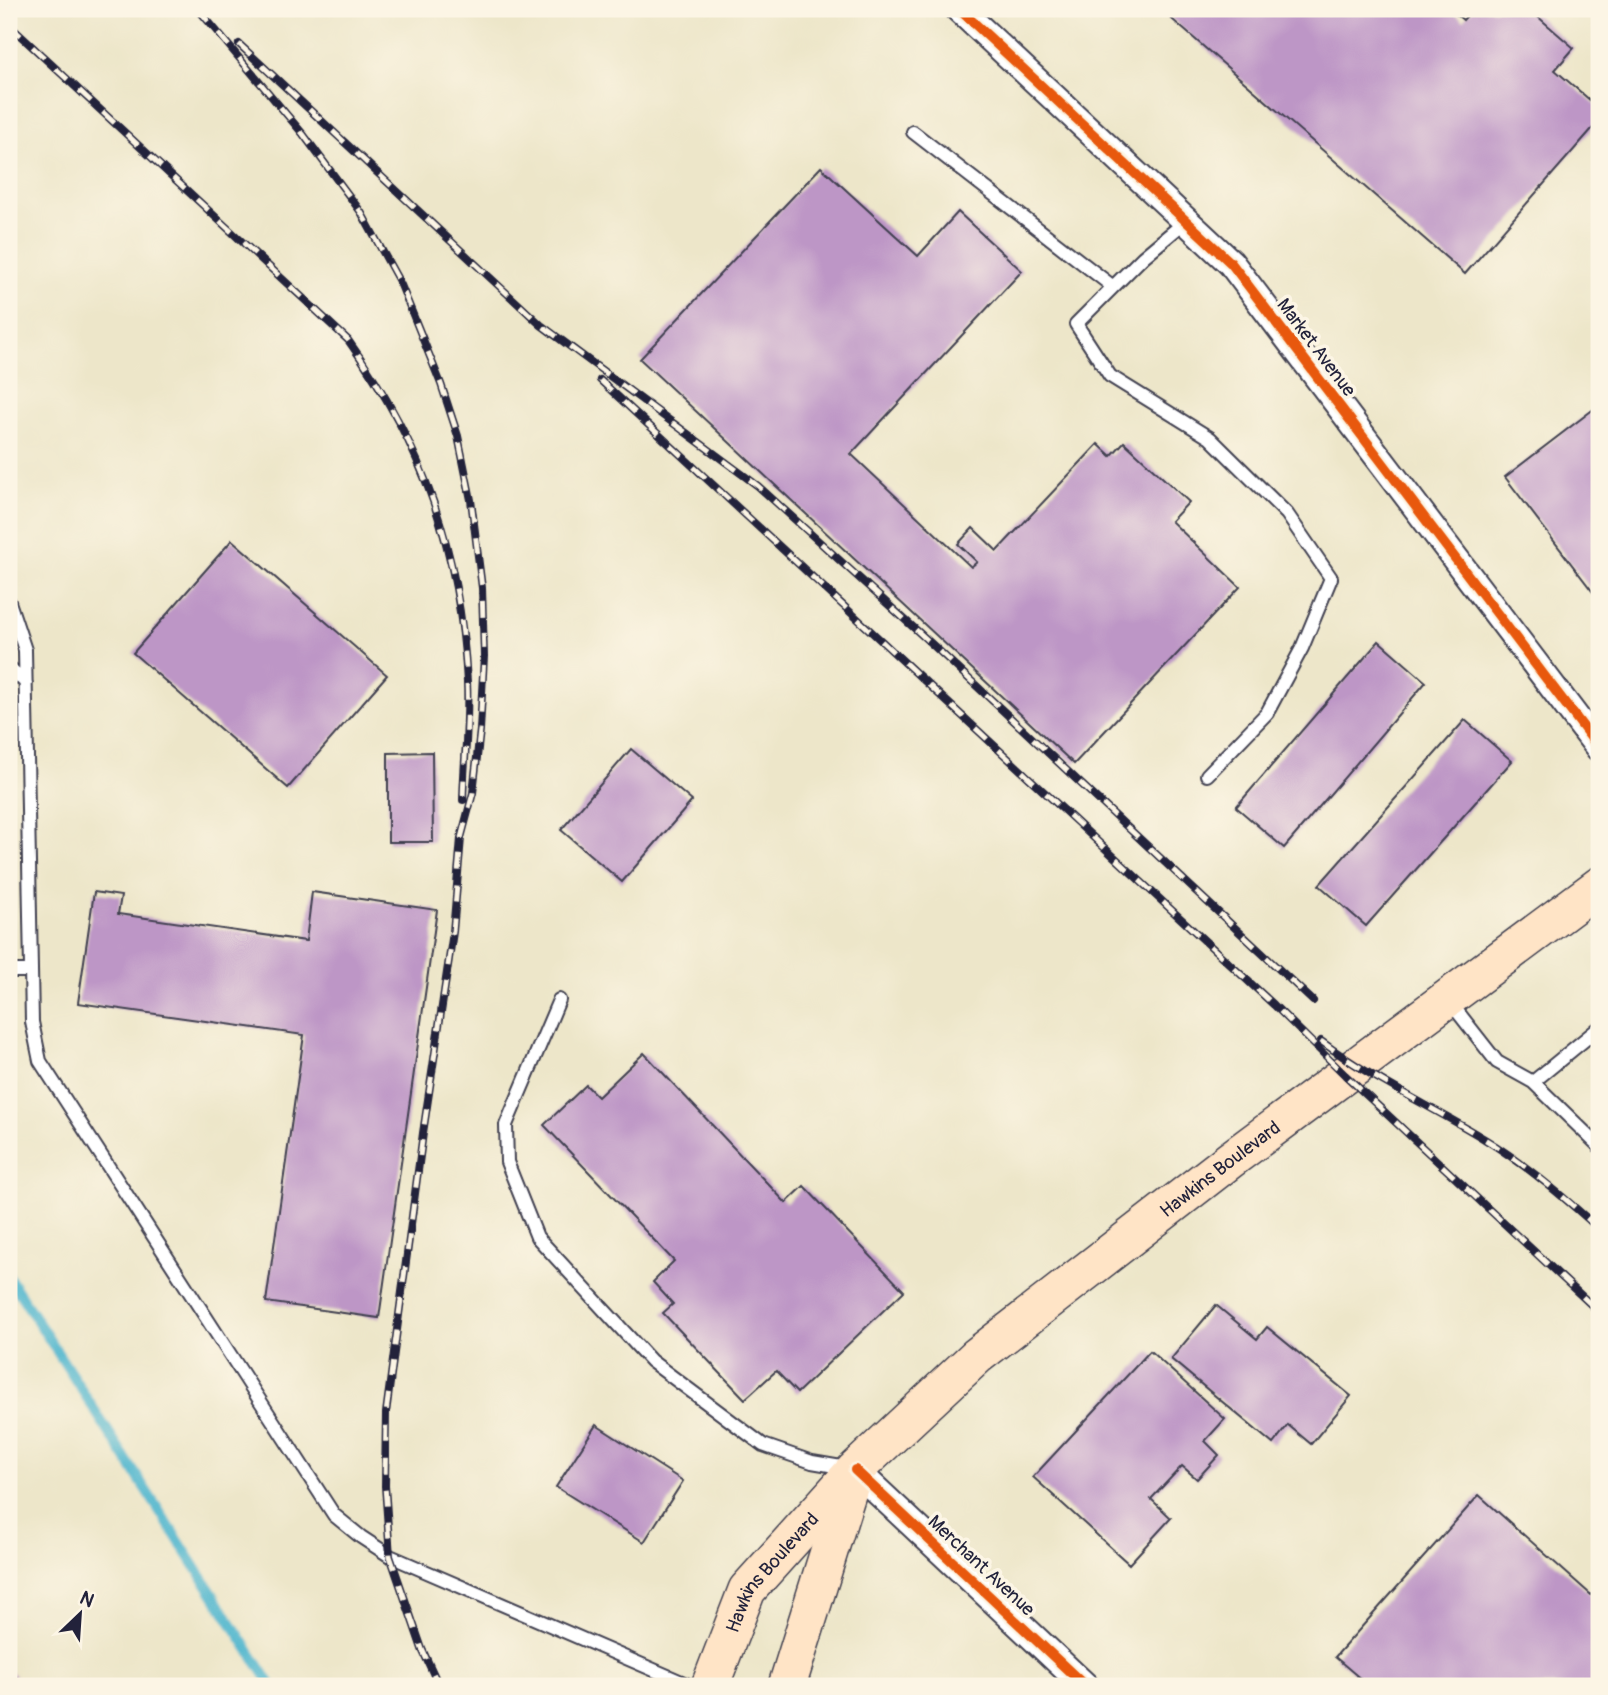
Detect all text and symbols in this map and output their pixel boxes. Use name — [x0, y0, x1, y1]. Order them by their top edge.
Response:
street label: Market Avenue — [1271, 294, 1361, 402]
street label: Hawkins Boulevard — [1155, 1116, 1285, 1223]
street label: Hawkins Boulevard — [721, 1508, 824, 1636]
street label: Merchant Avenue — [923, 1510, 1040, 1622]
north arrow — [46, 1580, 116, 1650]
text: N — [76, 1586, 98, 1613]

